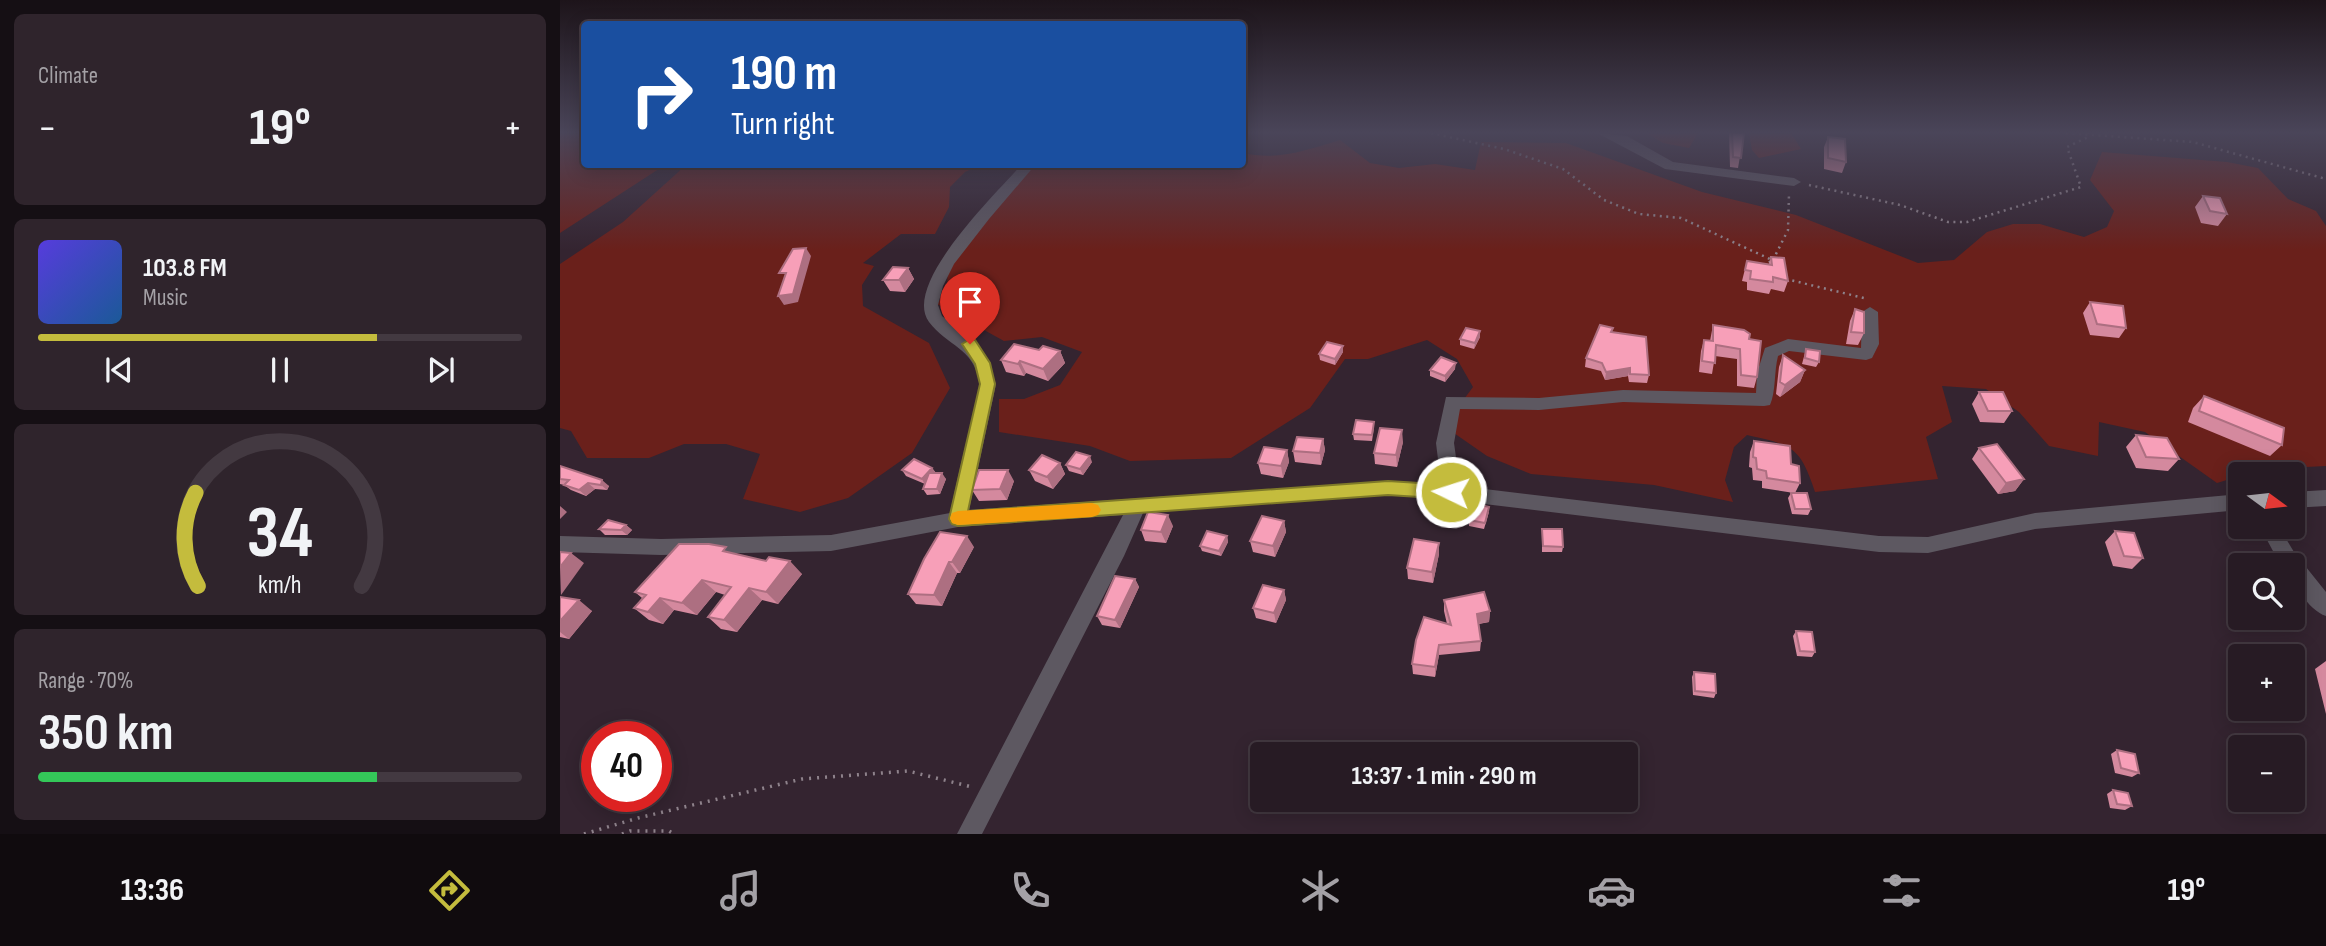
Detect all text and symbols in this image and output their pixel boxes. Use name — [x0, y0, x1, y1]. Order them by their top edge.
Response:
text: 190 m — [731, 45, 837, 104]
icon: right — [616, 49, 707, 140]
text: Climate — [38, 62, 98, 90]
text: 19° — [249, 97, 311, 160]
text: Turn right — [731, 105, 835, 144]
text: − — [38, 106, 57, 151]
text: + — [503, 106, 522, 151]
text: 103.8 FM — [143, 253, 227, 284]
pin — [940, 272, 1000, 344]
icon: arrive — [951, 283, 989, 321]
text: Music — [143, 284, 188, 312]
icon: previous — [100, 351, 138, 389]
icon: pause — [261, 351, 299, 389]
icon: next — [422, 351, 460, 389]
position arrow — [1414, 455, 1488, 529]
north arrow — [2228, 462, 2305, 539]
map controls — [2228, 462, 2305, 812]
text: 34 — [247, 490, 313, 578]
button: search — [2228, 553, 2305, 630]
text: km/h — [258, 569, 302, 600]
button: + — [2228, 644, 2305, 721]
text: Range · 70% — [38, 667, 133, 695]
text: 350 km — [38, 702, 173, 765]
speed limit sign: 40 — [581, 721, 672, 812]
button: − — [2228, 735, 2305, 812]
text: 13:37 · 1 min · 290 m — [1352, 761, 1537, 792]
icon: directions — [425, 866, 474, 915]
icon: music — [716, 866, 765, 915]
icon: phone — [1006, 866, 1055, 915]
icon: climate — [1296, 866, 1345, 915]
icon: car — [1587, 866, 1636, 915]
icon: filters — [1877, 866, 1926, 915]
text: 13:36 — [121, 871, 184, 910]
text: 19° — [2167, 871, 2205, 910]

